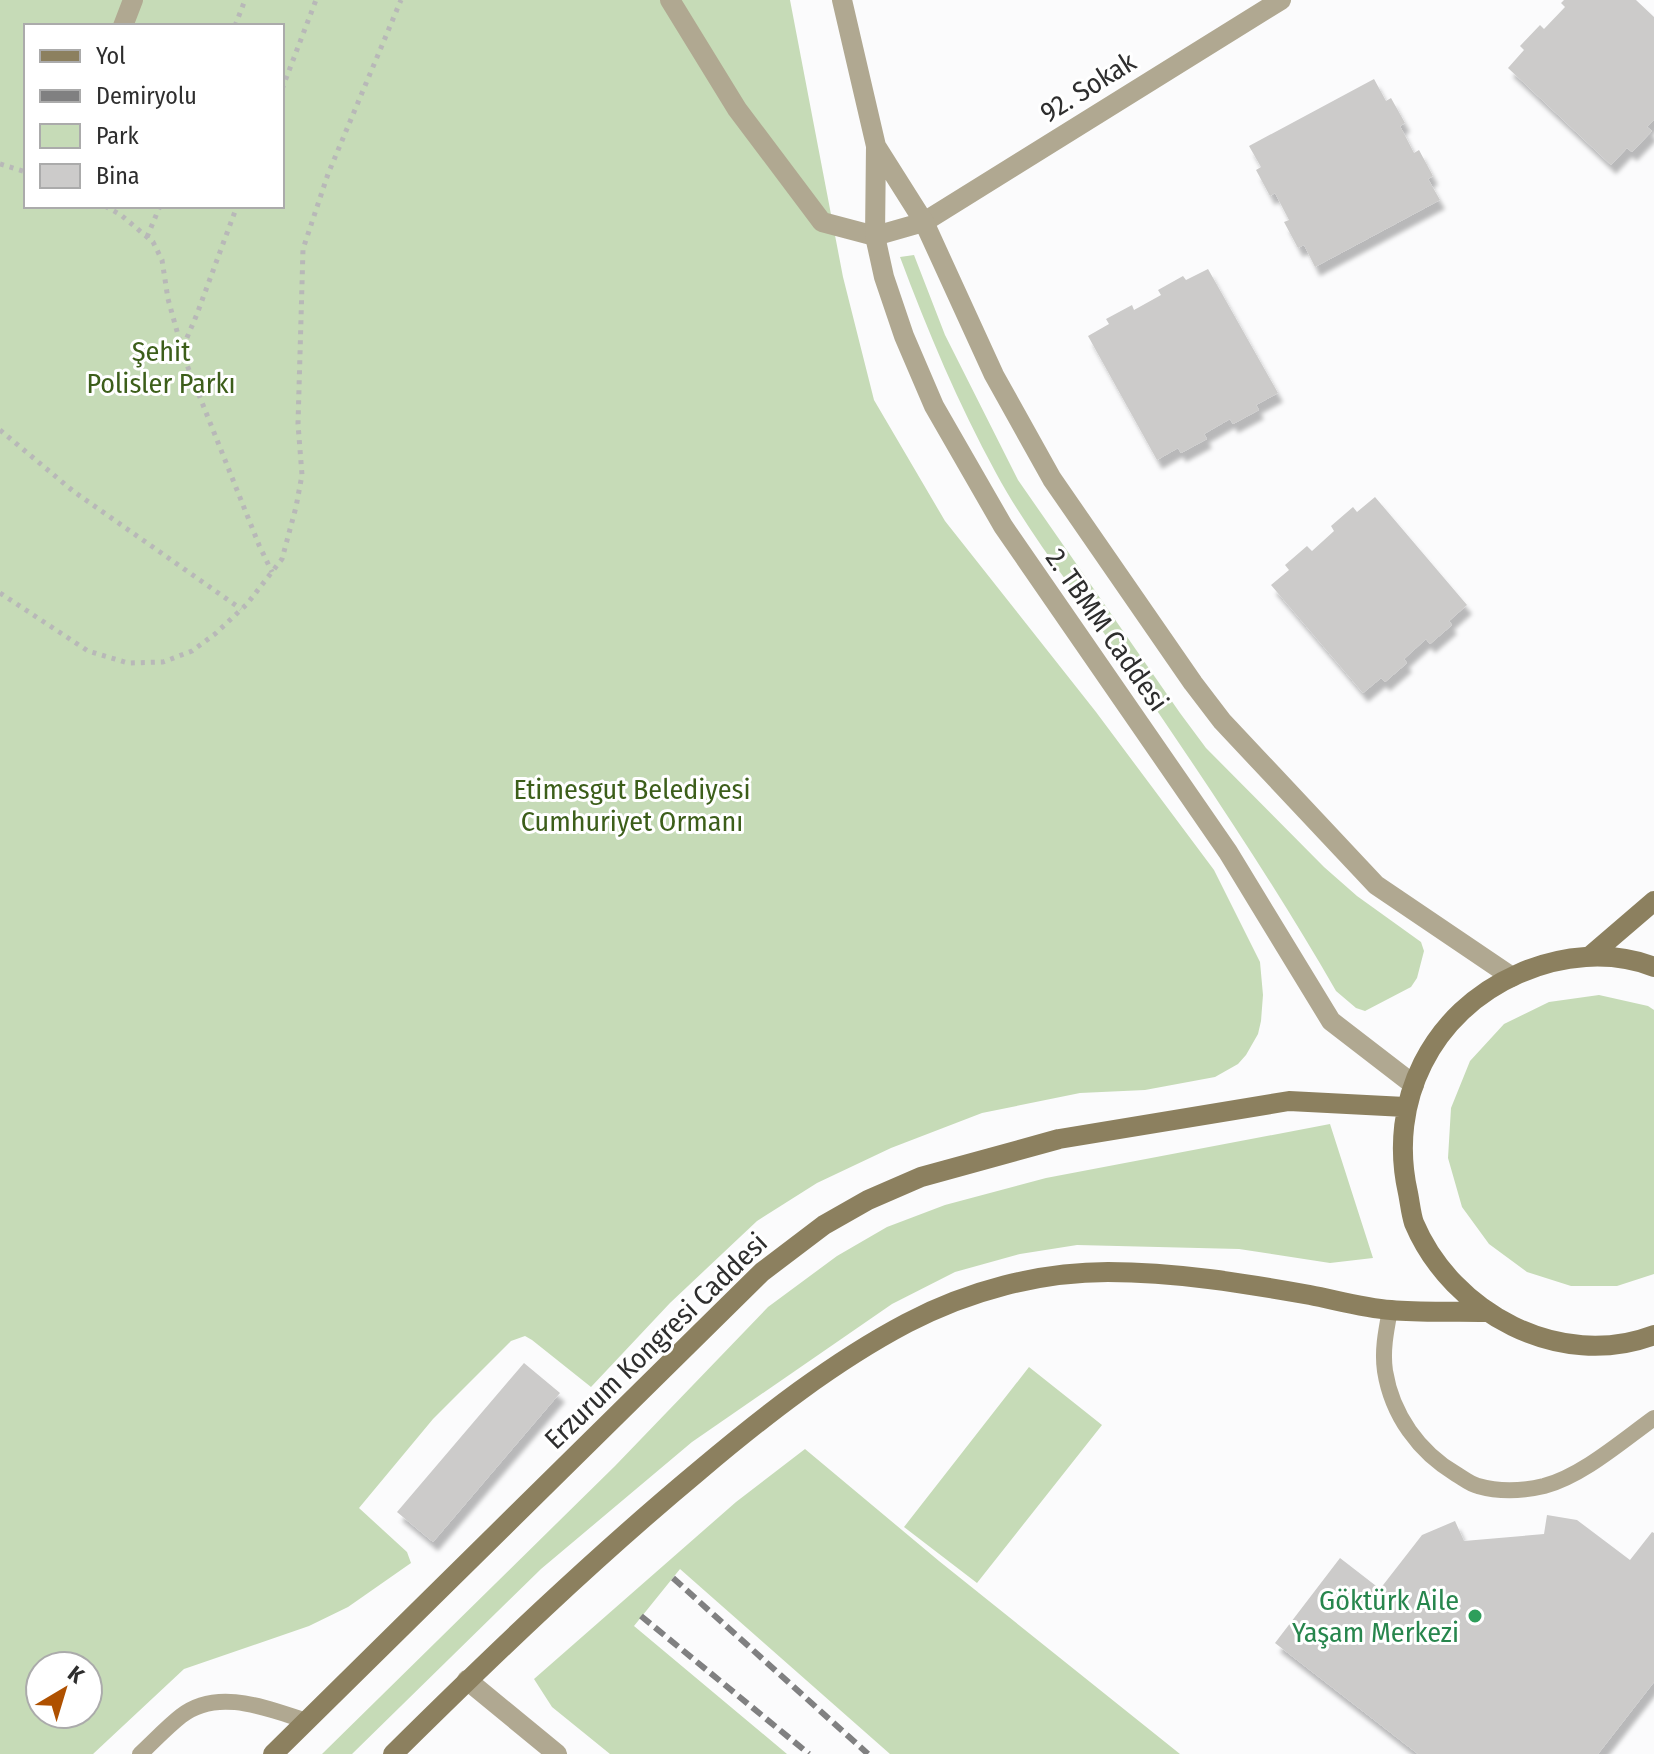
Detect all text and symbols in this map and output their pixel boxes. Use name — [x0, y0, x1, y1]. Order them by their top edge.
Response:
legend — [24, 24, 284, 208]
text: Yol — [96, 42, 126, 70]
street label: 92. Sokak — [1034, 44, 1142, 129]
text: Demiryolu — [96, 82, 197, 110]
text: Park — [96, 122, 139, 150]
text: Bina — [96, 162, 140, 190]
park label: Şehit Polisler Parkı — [86, 335, 236, 400]
street label: 2. TBMM Caddesi — [1039, 543, 1175, 717]
park label: Etimesgut Belediyesi Cumhuriyet Ormanı — [513, 773, 751, 838]
street label: Erzurum Kongresi Caddesi — [538, 1226, 774, 1456]
place label: Göktürk Aile Yaşam Merkezi — [1292, 1584, 1459, 1649]
marker: Göktürk Aile Yaşam Merkezi — [1466, 1607, 1484, 1625]
north arrow — [24, 1650, 104, 1730]
text: K — [63, 1660, 90, 1690]

